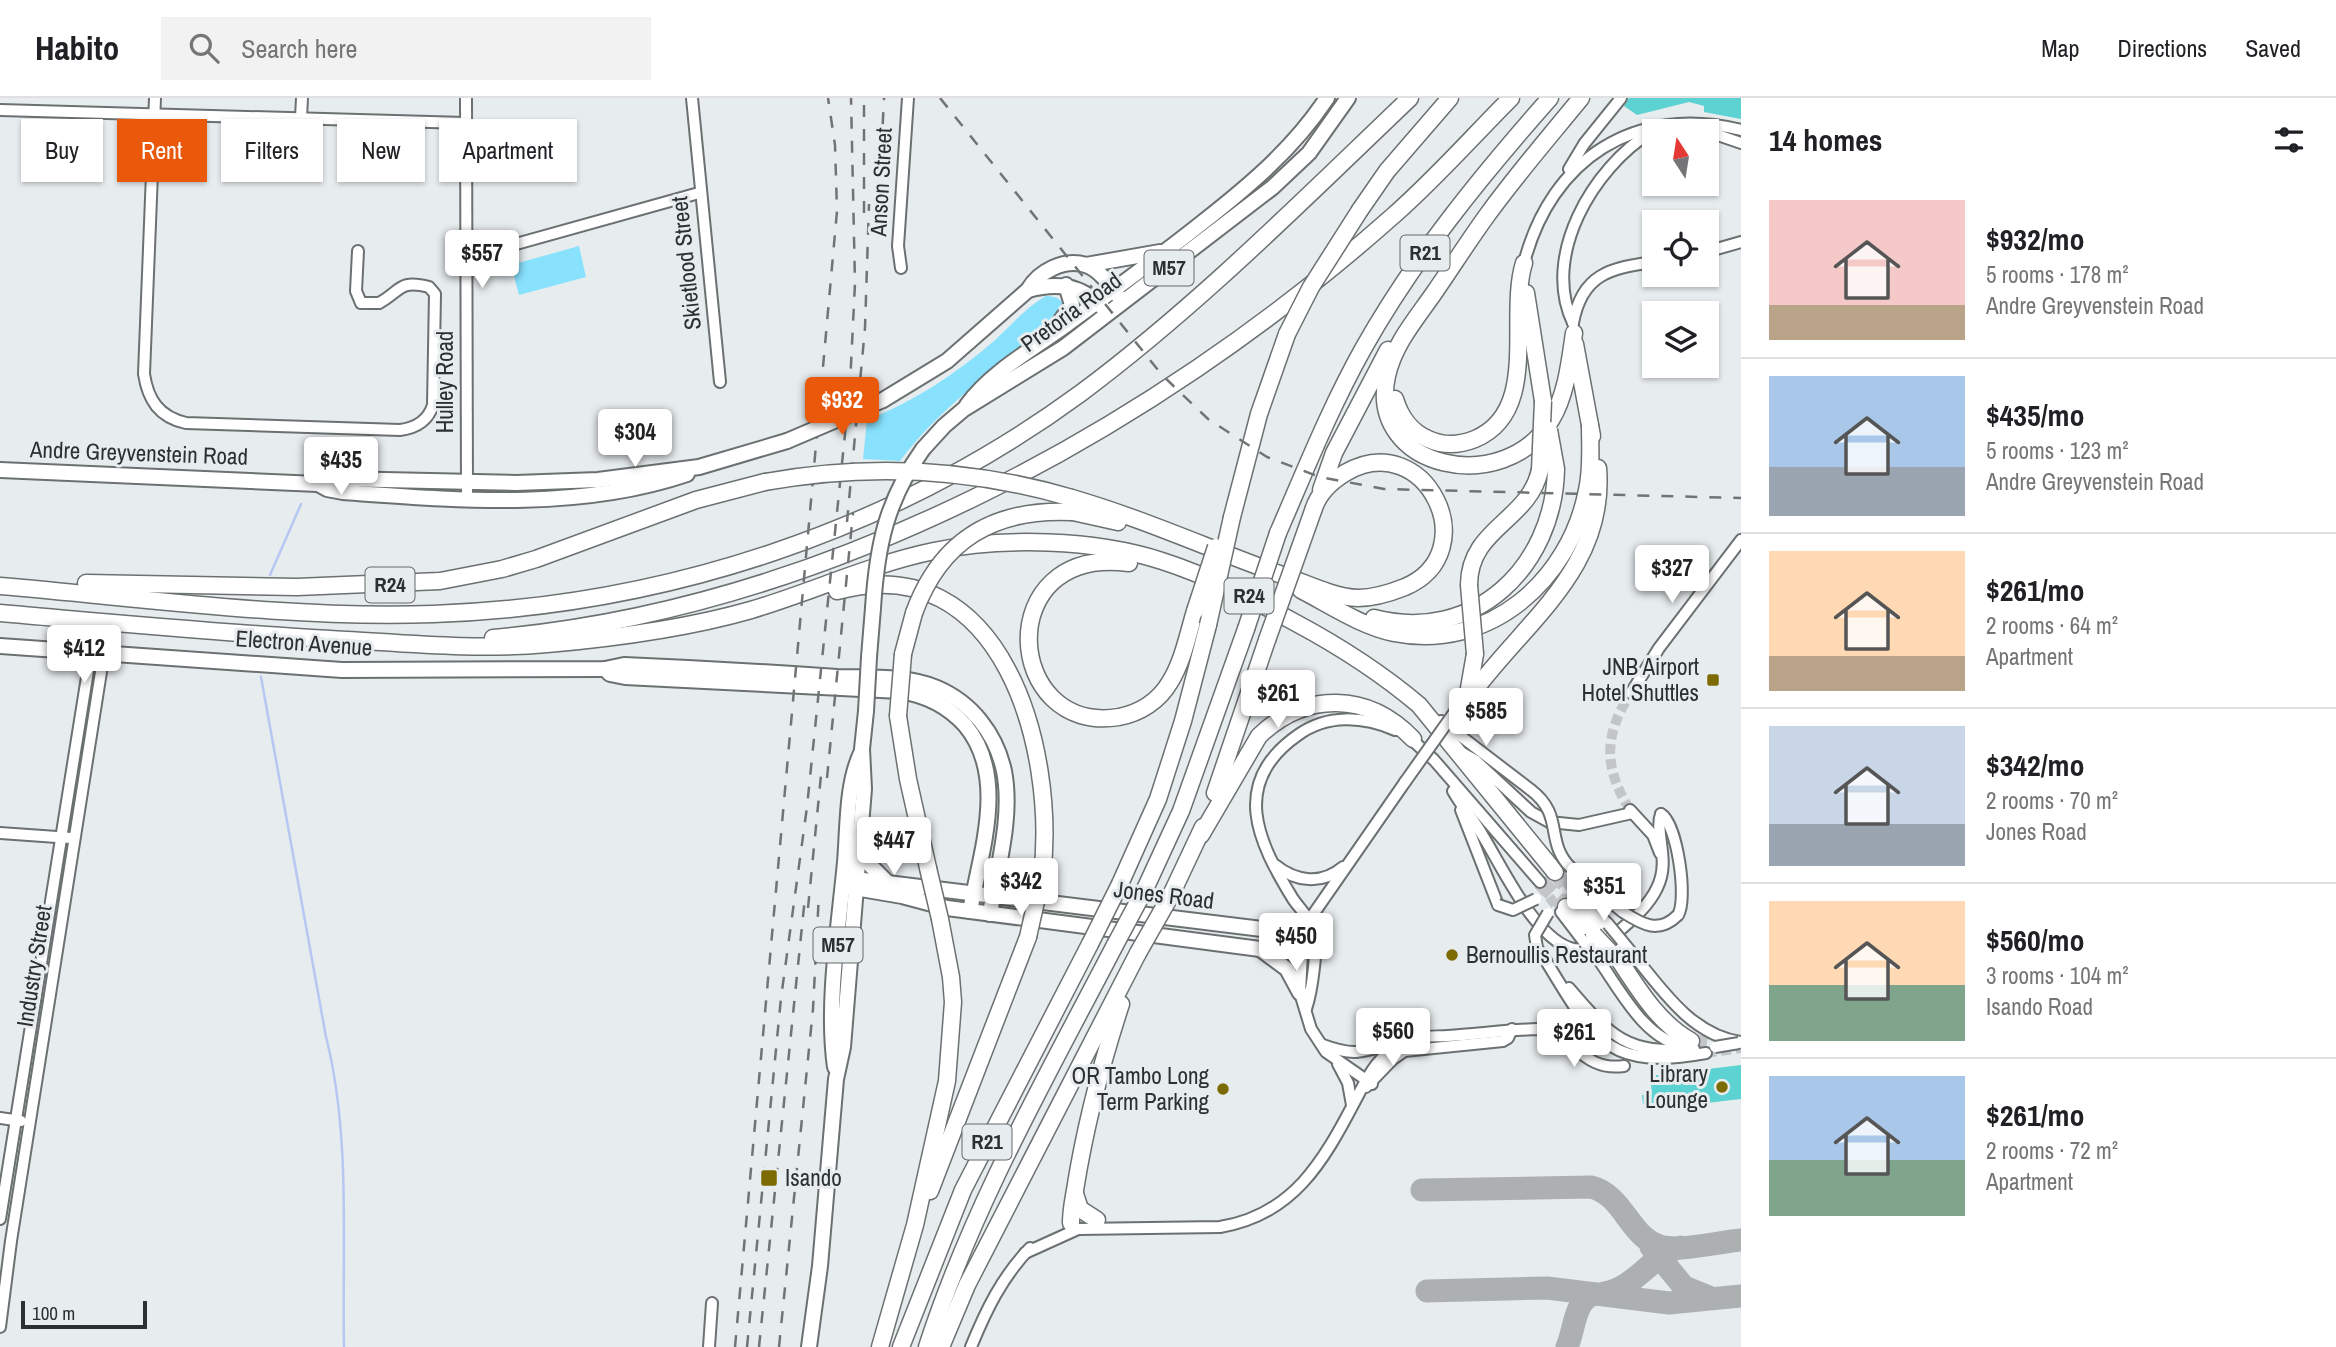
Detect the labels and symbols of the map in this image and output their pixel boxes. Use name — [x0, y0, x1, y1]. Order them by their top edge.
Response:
north arrow — [1642, 119, 1718, 196]
street label: Anson Street — [862, 127, 899, 238]
street label: Skietlood Street — [663, 195, 708, 331]
pin: $557 — [441, 230, 523, 290]
road number: R21 — [1400, 236, 1450, 270]
road number: M57 — [1144, 250, 1194, 286]
street label: Pretoria Road — [1014, 265, 1127, 359]
street label: Hulley Road — [429, 331, 460, 433]
pin: $932 — [801, 378, 883, 437]
pin: $304 — [594, 410, 676, 469]
street label: Andre Greyvenstein Road — [29, 433, 249, 472]
pin: $435 — [300, 438, 382, 497]
pin: $327 — [1631, 546, 1713, 605]
road number: R24 — [366, 568, 414, 602]
road number: R24 — [1224, 578, 1274, 614]
street label: Electron Avenue — [235, 622, 373, 663]
pin: $412 — [43, 626, 125, 685]
place label: JNB Airport Hotel Shuttles — [1582, 651, 1699, 708]
pin: $261 — [1237, 670, 1319, 730]
marker: JNB Airport Hotel Shuttles — [1705, 672, 1721, 688]
pin: $585 — [1445, 688, 1527, 748]
pin: $447 — [853, 818, 935, 877]
pin: $342 — [980, 858, 1062, 918]
pin: $351 — [1563, 864, 1645, 923]
street label: Jones Road — [1112, 873, 1216, 916]
street label: Industry Street — [9, 903, 58, 1029]
pin: $450 — [1255, 914, 1337, 973]
road number: M57 — [814, 928, 862, 962]
place label: Bernoullis Restaurant — [1466, 939, 1647, 970]
marker: Bernoullis Restaurant — [1444, 947, 1460, 963]
pin: $560 — [1352, 1009, 1434, 1068]
pin: $261 — [1533, 1010, 1615, 1069]
place label: Library Lounge — [1645, 1058, 1709, 1115]
place label: OR Tambo Long Term Parking — [1072, 1060, 1210, 1117]
marker: Library Lounge — [1714, 1079, 1730, 1095]
marker: OR Tambo Long Term Parking — [1215, 1081, 1231, 1097]
road number: R21 — [962, 1124, 1012, 1160]
place label: Isando — [785, 1162, 842, 1193]
marker: Isando — [759, 1168, 779, 1188]
scale bar — [21, 1298, 147, 1330]

